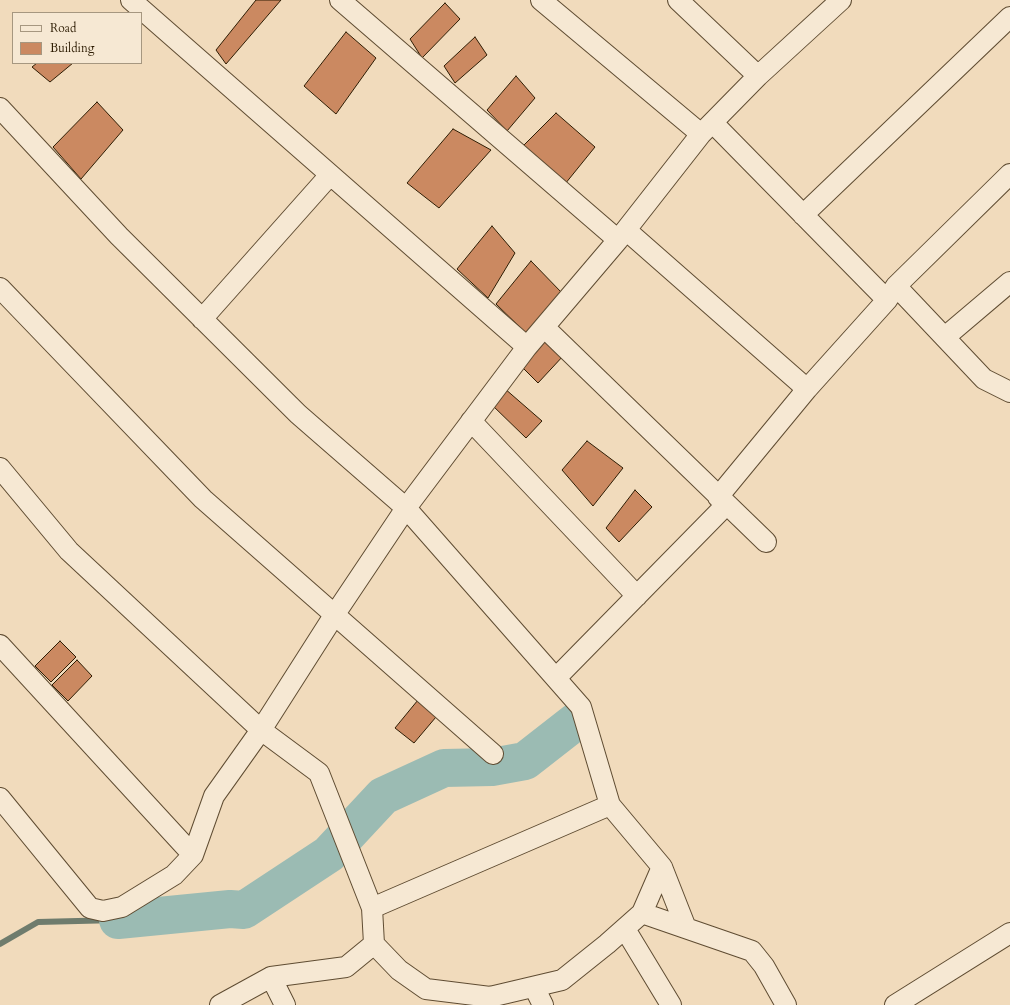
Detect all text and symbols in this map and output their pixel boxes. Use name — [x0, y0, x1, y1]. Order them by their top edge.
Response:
legend — [12, 12, 142, 64]
text: Road — [50, 20, 76, 36]
text: Building — [50, 40, 94, 56]

